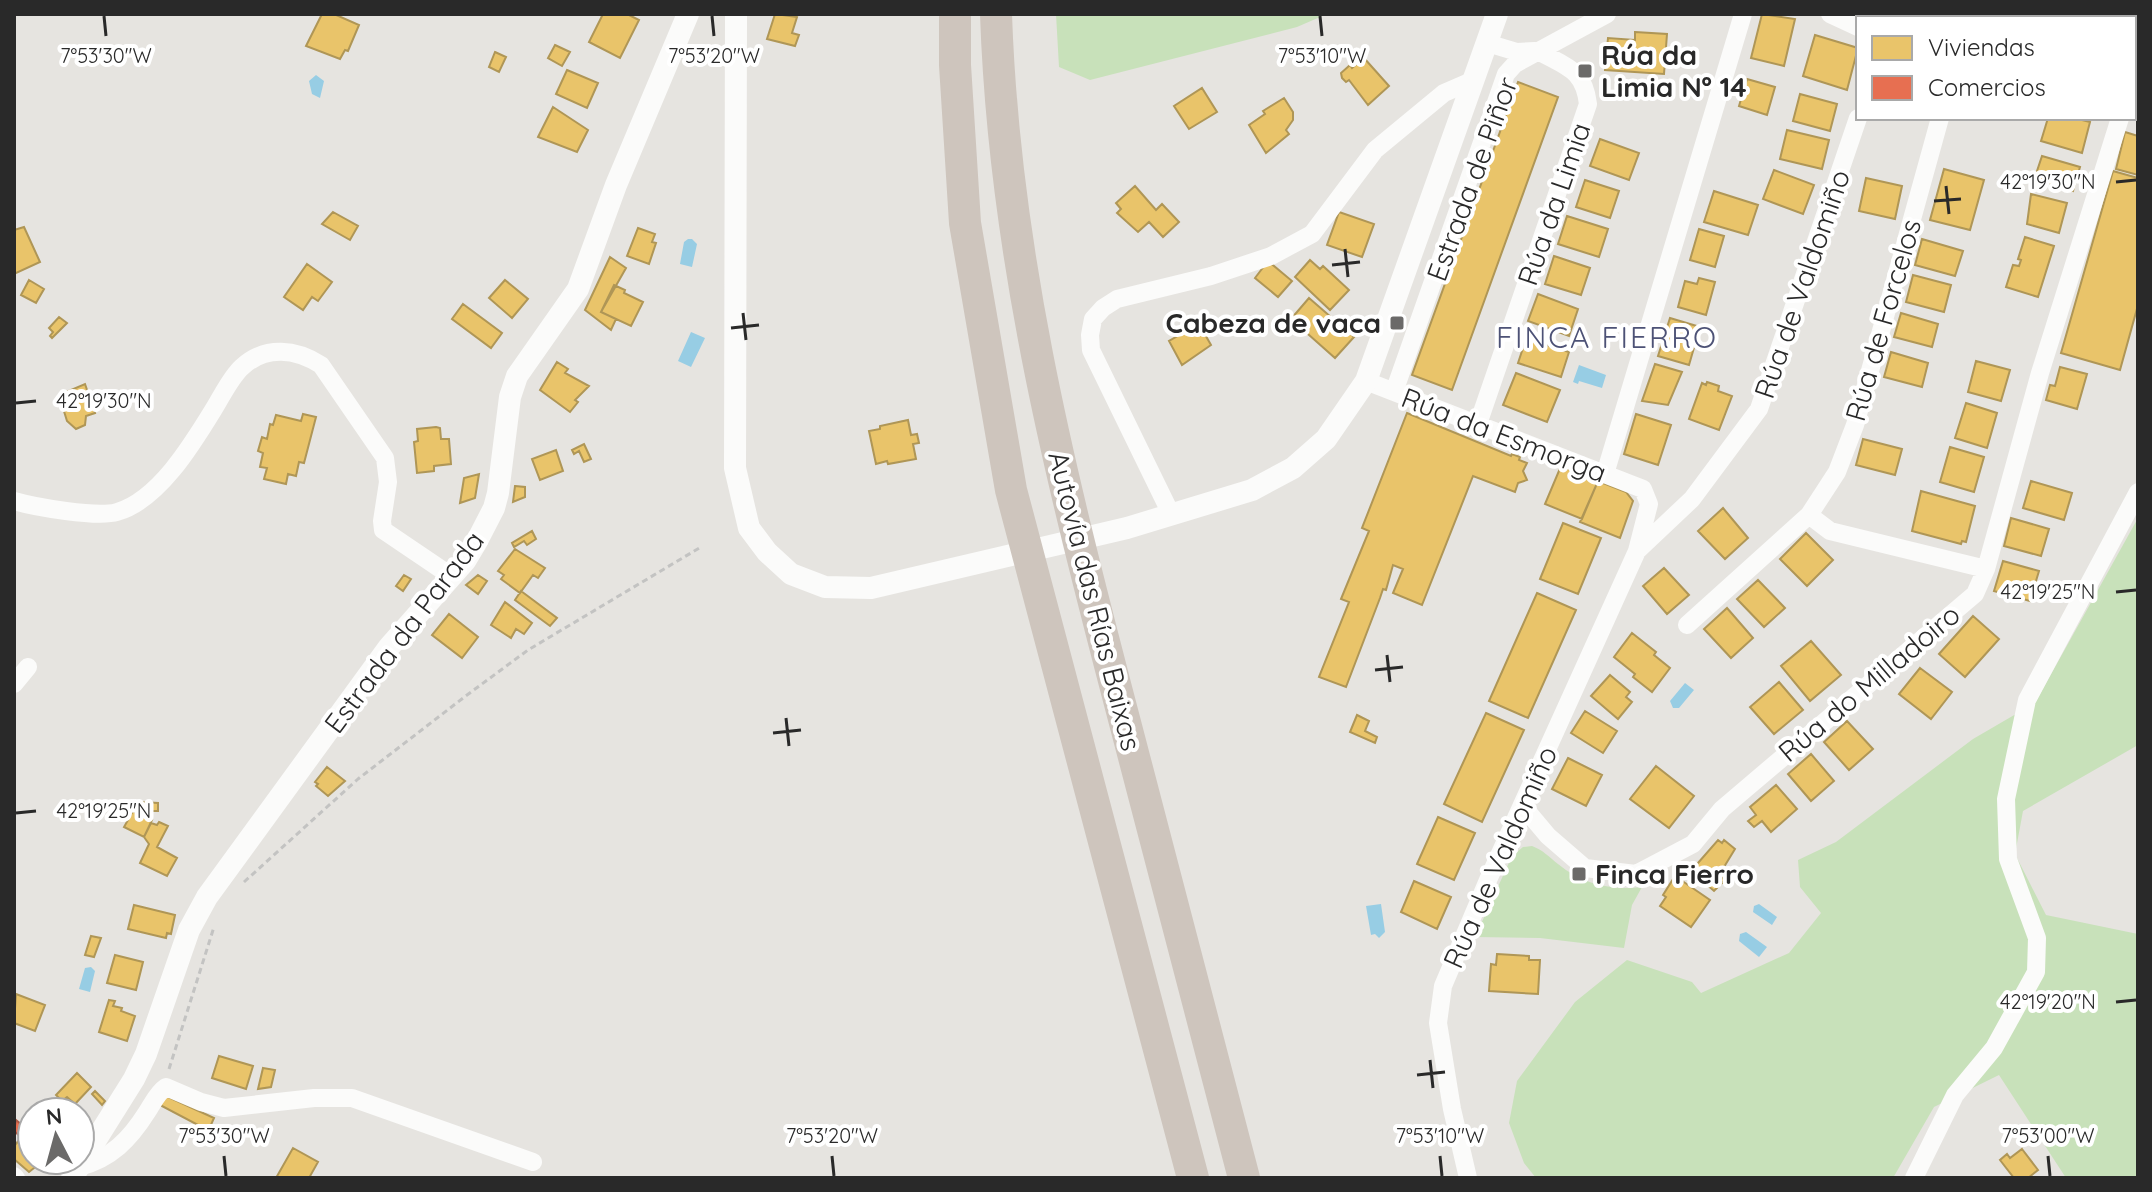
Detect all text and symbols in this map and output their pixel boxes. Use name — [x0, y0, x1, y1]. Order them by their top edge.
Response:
legend — [1856, 16, 2136, 120]
text: Viviendas — [1928, 32, 2035, 62]
place label: Rúa da Limia Nº 14 — [1601, 37, 1747, 104]
text: 7°53'30"W — [60, 43, 152, 68]
text: 7°53'20"W — [668, 43, 760, 68]
text: 7°53'10"W — [1278, 43, 1366, 68]
marker: Rúa da Limia Nº 14 — [1576, 62, 1594, 80]
street label: Estrada de Piñor — [1418, 72, 1525, 286]
text: Comercios — [1928, 72, 2046, 102]
street label: Rúa da Limia — [1509, 118, 1598, 290]
street label: Rúa de Valdomiño — [1746, 165, 1857, 403]
text: 42°19'30"N — [2000, 169, 2096, 194]
street label: Rúa de Forcelos — [1837, 215, 1928, 425]
place label: Cabeza de vaca — [1165, 305, 1381, 340]
marker: Cabeza de vaca — [1388, 314, 1406, 332]
district label: FINCA FIERRO — [1496, 318, 1718, 356]
street label: Rúa da Esmorga — [1397, 379, 1612, 490]
text: 42°19'30"N — [56, 388, 152, 413]
street label: Autovía das Rías Baixas — [1041, 448, 1150, 754]
street label: Estrada da Parada — [316, 524, 491, 740]
text: 42°19'25"N — [2001, 579, 2095, 604]
street label: Rúa do Milladoiro — [1771, 596, 1967, 769]
street label: Rúa de Valdomiño — [1435, 740, 1564, 973]
text: 42°19'25"N — [57, 798, 151, 823]
place label: Finca Fierro — [1595, 856, 1754, 891]
marker: Finca Fierro — [1570, 865, 1588, 883]
text: 42°19'20"N — [2000, 989, 2096, 1014]
north arrow — [16, 1096, 96, 1176]
text: N — [44, 1101, 63, 1131]
text: 7°53'30"W — [178, 1123, 270, 1148]
text: 7°53'20"W — [786, 1123, 878, 1148]
text: 7°53'10"W — [1396, 1123, 1484, 1148]
text: 7°53'00"W — [2002, 1123, 2094, 1148]

